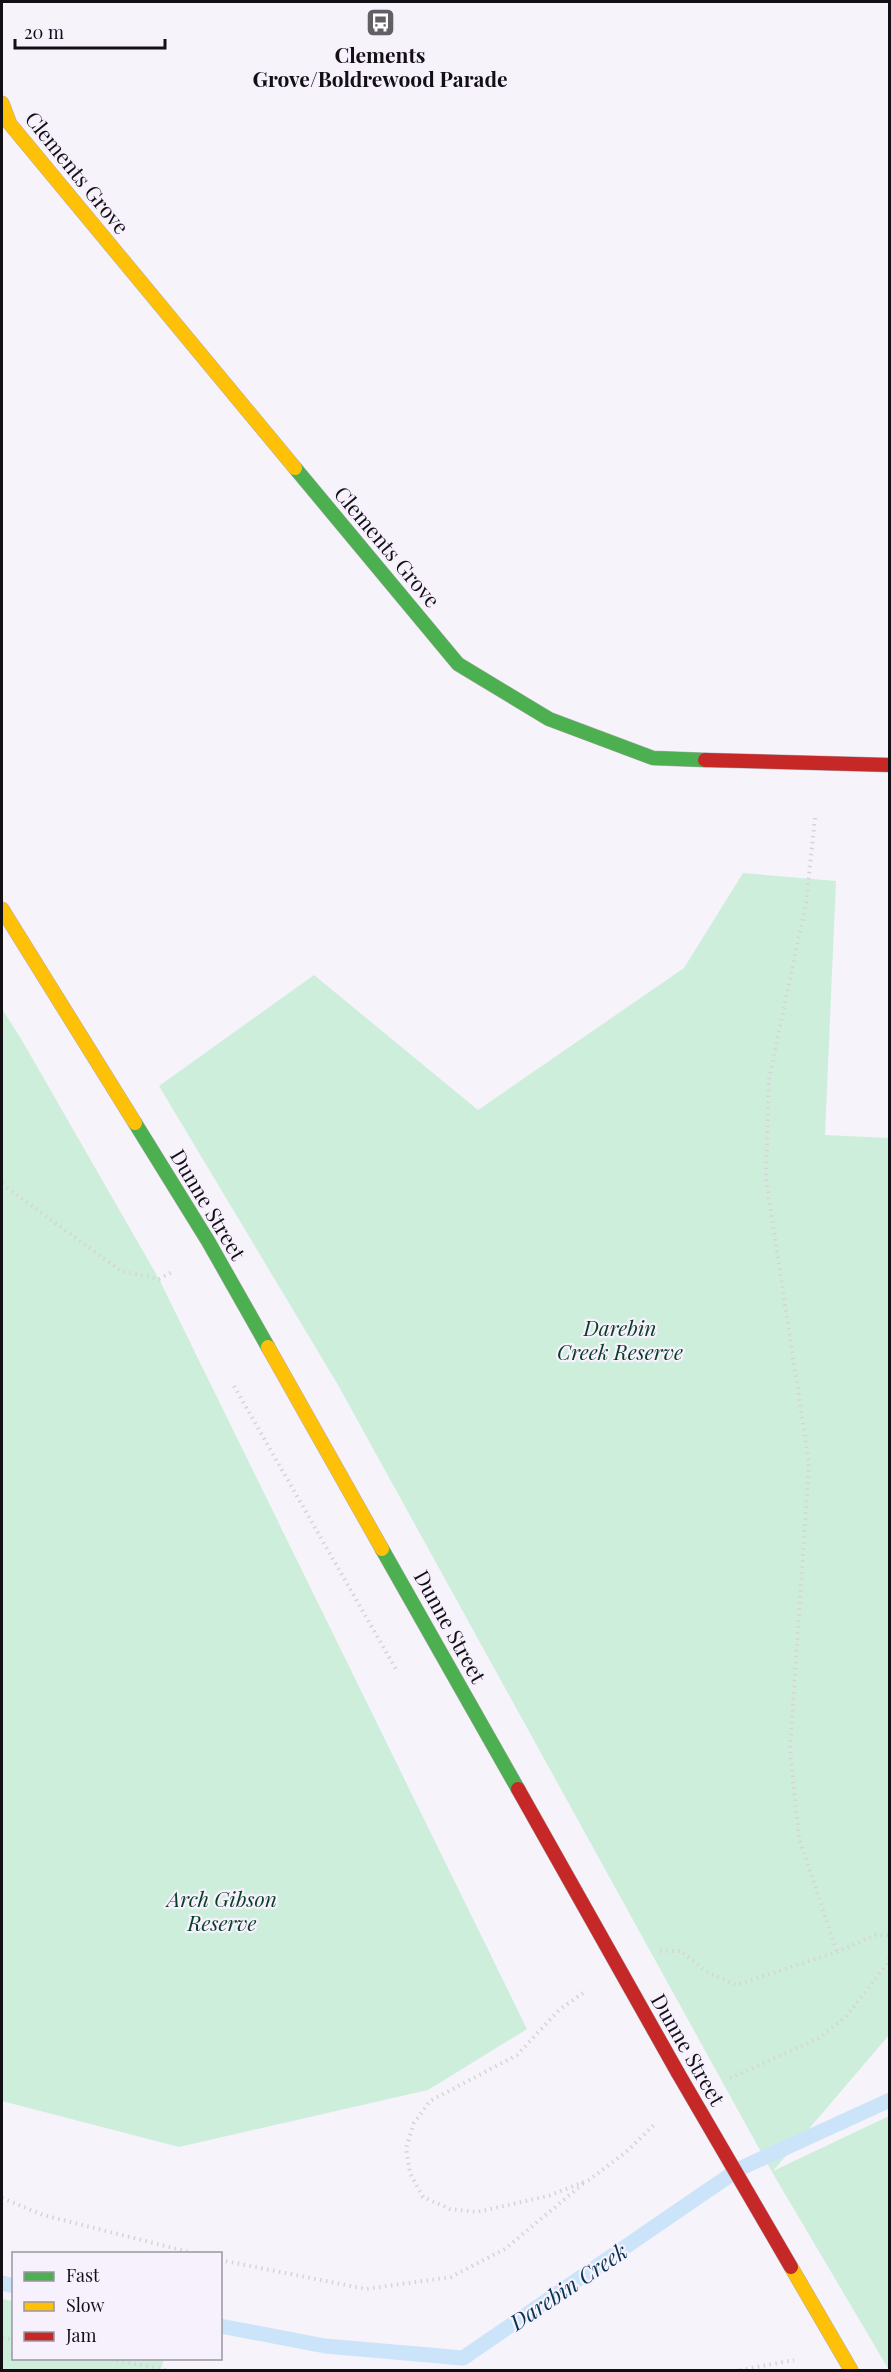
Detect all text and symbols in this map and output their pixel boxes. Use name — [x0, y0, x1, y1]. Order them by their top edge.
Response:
bus stop icon: Clements Grove/Boldrewood Parade — [364, 7, 396, 39]
scale bar — [15, 12, 165, 50]
text: 20 m — [24, 20, 64, 44]
place label: Clements Grove/Boldrewood Parade — [252, 40, 508, 92]
street label: Clements Grove — [20, 105, 136, 239]
street label: Clements Grove — [329, 479, 447, 613]
street label: Dunne Street — [165, 1143, 253, 1265]
park label: Darebin Creek Reserve — [557, 1313, 683, 1365]
street label: Dunne Street — [409, 1565, 494, 1688]
park label: Arch Gibson Reserve — [165, 1884, 277, 1936]
street label: Dunne Street — [646, 1988, 733, 2110]
water label: Darebin Creek — [503, 2236, 633, 2337]
legend — [12, 2252, 222, 2360]
text: Fast — [66, 2263, 100, 2287]
text: Slow — [66, 2293, 104, 2317]
text: Jam — [65, 2323, 96, 2347]

